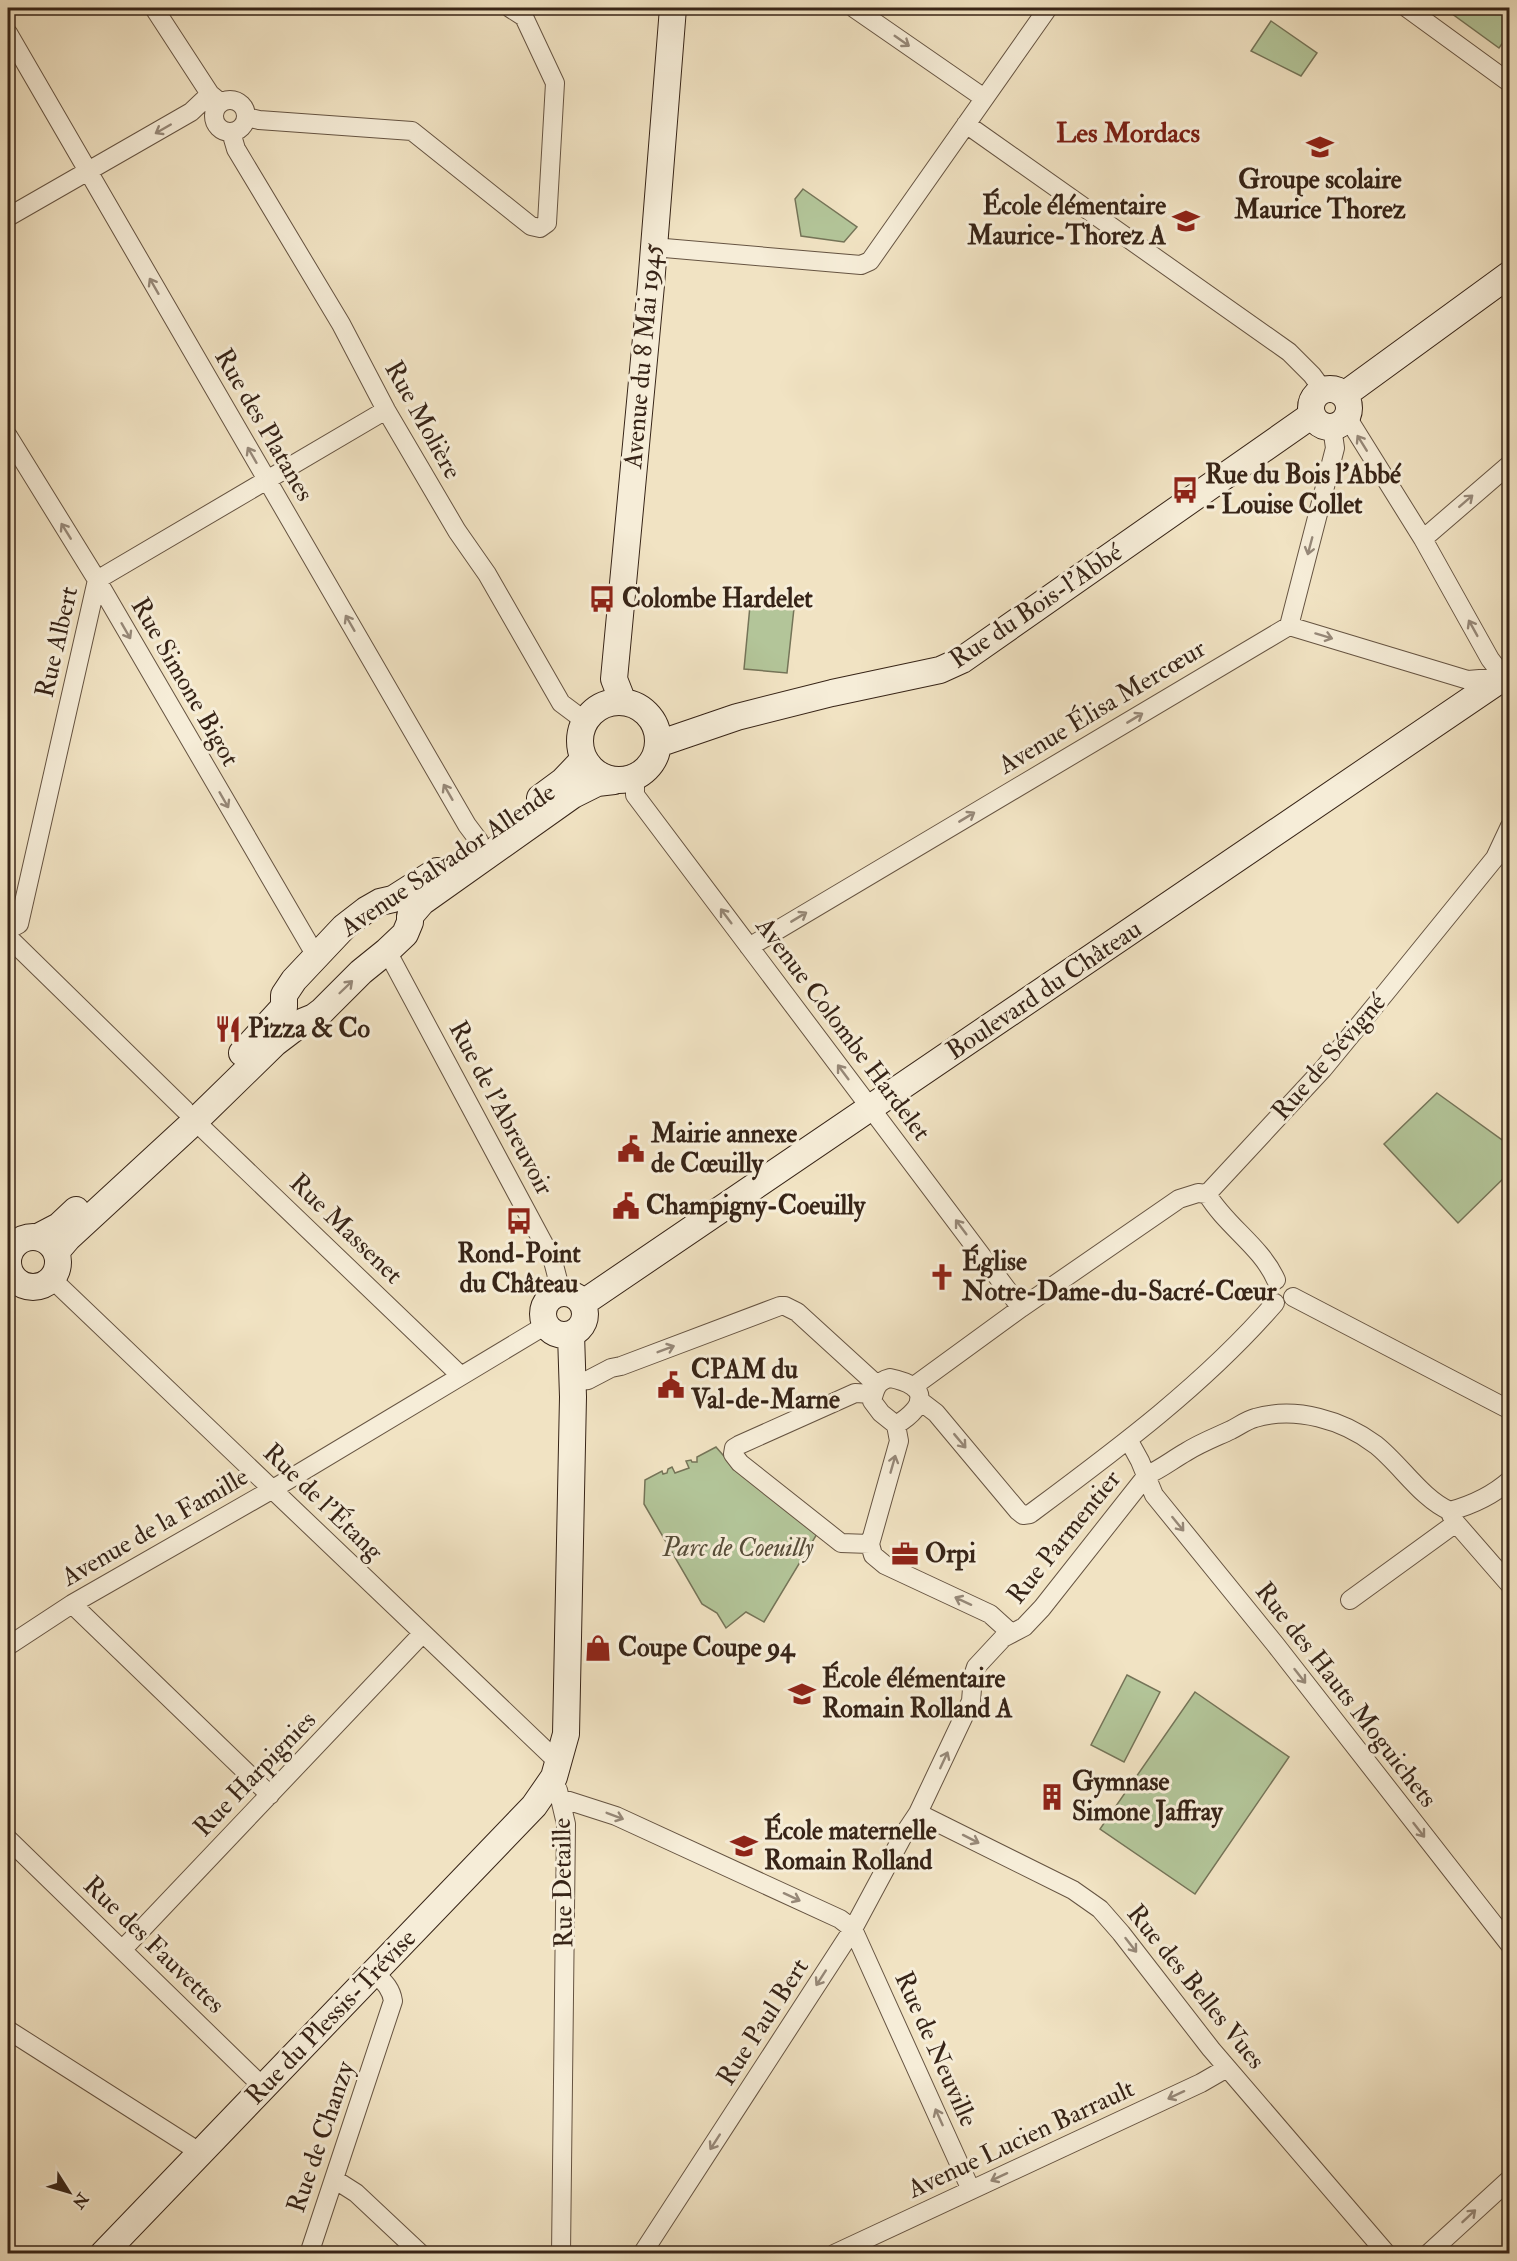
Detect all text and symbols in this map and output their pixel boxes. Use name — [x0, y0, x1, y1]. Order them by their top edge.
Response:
one-way arrow — [894, 35, 910, 47]
district label: Les Mordacs — [1056, 116, 1200, 151]
one-way arrow — [155, 123, 172, 135]
school or university icon: Groupe scolaire Maurice Thorez — [1305, 132, 1335, 162]
place label: Groupe scolaire Maurice Thorez — [1234, 164, 1406, 226]
place label: École élémentaire Maurice-Thorez A — [967, 187, 1166, 252]
school or university icon: École élémentaire Maurice-Thorez A — [1171, 206, 1201, 236]
street label: Avenue du 8 Mai 1945 — [617, 241, 669, 471]
one-way arrow — [148, 278, 160, 295]
street label: Rue des Platanes — [207, 343, 321, 507]
street label: Rue Molière — [377, 355, 469, 485]
one-way arrow — [1356, 435, 1368, 452]
one-way arrow — [246, 447, 258, 464]
place label: Rue du Bois l'Abbé - Louise Collet — [1205, 459, 1402, 521]
bus stop icon: Rue du Bois l'Abbé - Louise Collet — [1170, 475, 1200, 505]
one-way arrow — [1458, 494, 1473, 508]
one-way arrow — [59, 522, 72, 539]
street label: Rue du Bois-l'Abbé — [944, 536, 1129, 676]
one-way arrow — [1304, 536, 1315, 555]
street label: Rue Albert — [29, 583, 85, 701]
place label: Colombe Hardelet — [622, 583, 813, 615]
bus stop icon: Colombe Hardelet — [587, 584, 617, 614]
street label: Rue Simone Bigot — [124, 592, 246, 772]
one-way arrow — [343, 615, 355, 632]
one-way arrow — [1467, 620, 1479, 637]
one-way arrow — [120, 622, 132, 639]
street label: Avenue Élisa Mercœur — [991, 631, 1212, 782]
one-way arrow — [1314, 631, 1333, 642]
one-way arrow — [1126, 711, 1143, 723]
street label: Avenue Salvador Allende — [334, 776, 562, 944]
one-way arrow — [441, 784, 453, 801]
one-way arrow — [218, 791, 230, 808]
one-way arrow — [958, 811, 975, 823]
one-way arrow — [720, 908, 732, 924]
street label: Avenue Colombe Hardelet — [748, 910, 937, 1147]
one-way arrow — [790, 911, 807, 923]
street label: Boulevard du Château — [940, 913, 1148, 1067]
one-way arrow — [339, 980, 354, 994]
street label: Rue de Sévigné — [1265, 987, 1393, 1127]
place label: Pizza & Co — [248, 1013, 371, 1045]
restaurant icon: Pizza & Co — [213, 1014, 243, 1044]
street label: Rue de l'Abreuvoir — [442, 1015, 561, 1201]
one-way arrow — [837, 1064, 850, 1080]
place label: Mairie annexe de Cœuilly — [650, 1118, 797, 1181]
public building icon: Mairie annexe de Cœuilly — [616, 1134, 646, 1164]
street label: Rue Massenet — [283, 1167, 409, 1291]
place label: Champigny-Coeuilly — [646, 1190, 867, 1223]
public building icon: Champigny-Coeuilly — [611, 1191, 641, 1221]
bus stop icon: Rond-Point du Château — [504, 1206, 534, 1236]
one-way arrow — [954, 1220, 967, 1236]
place label: Rond-Point du Château — [457, 1238, 581, 1300]
place label: Église Notre-Dame-du-Sacré-Cœur — [961, 1243, 1277, 1308]
church icon: Église Notre-Dame-du-Sacré-Cœur — [927, 1262, 957, 1292]
one-way arrow — [656, 1342, 675, 1353]
place label: CPAM du Val-de-Marne — [690, 1354, 840, 1416]
public building icon: CPAM du Val-de-Marne — [656, 1370, 686, 1400]
one-way arrow — [953, 1433, 966, 1449]
street label: Rue de l'Étang — [256, 1435, 392, 1568]
one-way arrow — [887, 1455, 899, 1474]
street label: Avenue de la Famille — [55, 1461, 254, 1594]
street label: Rue Parmentier — [1000, 1463, 1128, 1610]
one-way arrow — [1171, 1516, 1184, 1532]
park label: Parc de Coeuilly — [661, 1532, 814, 1564]
place label: Orpi — [925, 1538, 976, 1571]
office icon: Orpi — [890, 1539, 920, 1569]
street label: Rue des Hauts Moguichets — [1248, 1576, 1444, 1814]
one-way arrow — [954, 1595, 972, 1606]
place label: Coupe Coupe 94 — [618, 1632, 796, 1665]
shop icon: Coupe Coupe 94 — [583, 1633, 613, 1663]
place label: École élémentaire Romain Rolland A — [822, 1660, 1013, 1725]
one-way arrow — [1293, 1668, 1306, 1684]
school or university icon: École élémentaire Romain Rolland A — [787, 1679, 817, 1709]
street label: Rue Harpignies — [187, 1704, 324, 1844]
one-way arrow — [938, 1752, 950, 1770]
place label: Gymnase Simone Jaffray — [1072, 1766, 1224, 1829]
building icon: Gymnase Simone Jaffray — [1037, 1782, 1067, 1812]
one-way arrow — [605, 1812, 624, 1823]
place label: École maternelle Romain Rolland — [764, 1812, 937, 1877]
street label: Rue Detaille — [546, 1817, 580, 1948]
one-way arrow — [1413, 1822, 1426, 1838]
school or university icon: École maternelle Romain Rolland — [729, 1831, 759, 1861]
one-way arrow — [961, 1834, 979, 1846]
street label: Rue des Fauvettes — [77, 1869, 232, 2021]
one-way arrow — [783, 1892, 801, 1904]
street label: Rue des Belles Vues — [1120, 1898, 1272, 2076]
street label: Rue du Plessis-Trévise — [239, 1922, 423, 2112]
one-way arrow — [1125, 1937, 1137, 1953]
street label: Rue Paul Bert — [710, 1952, 816, 2092]
street label: Rue de Neuville — [888, 1966, 985, 2132]
one-way arrow — [814, 1969, 826, 1986]
street label: Rue de Chanzy — [280, 2057, 362, 2217]
street label: Avenue Lucien Barrault — [902, 2072, 1139, 2206]
one-way arrow — [1167, 2090, 1185, 2102]
one-way arrow — [932, 2109, 944, 2127]
one-way arrow — [709, 2133, 721, 2150]
north arrow — [39, 2162, 99, 2222]
one-way arrow — [990, 2172, 1008, 2184]
text: N — [67, 2188, 93, 2213]
one-way arrow — [1461, 2209, 1476, 2223]

